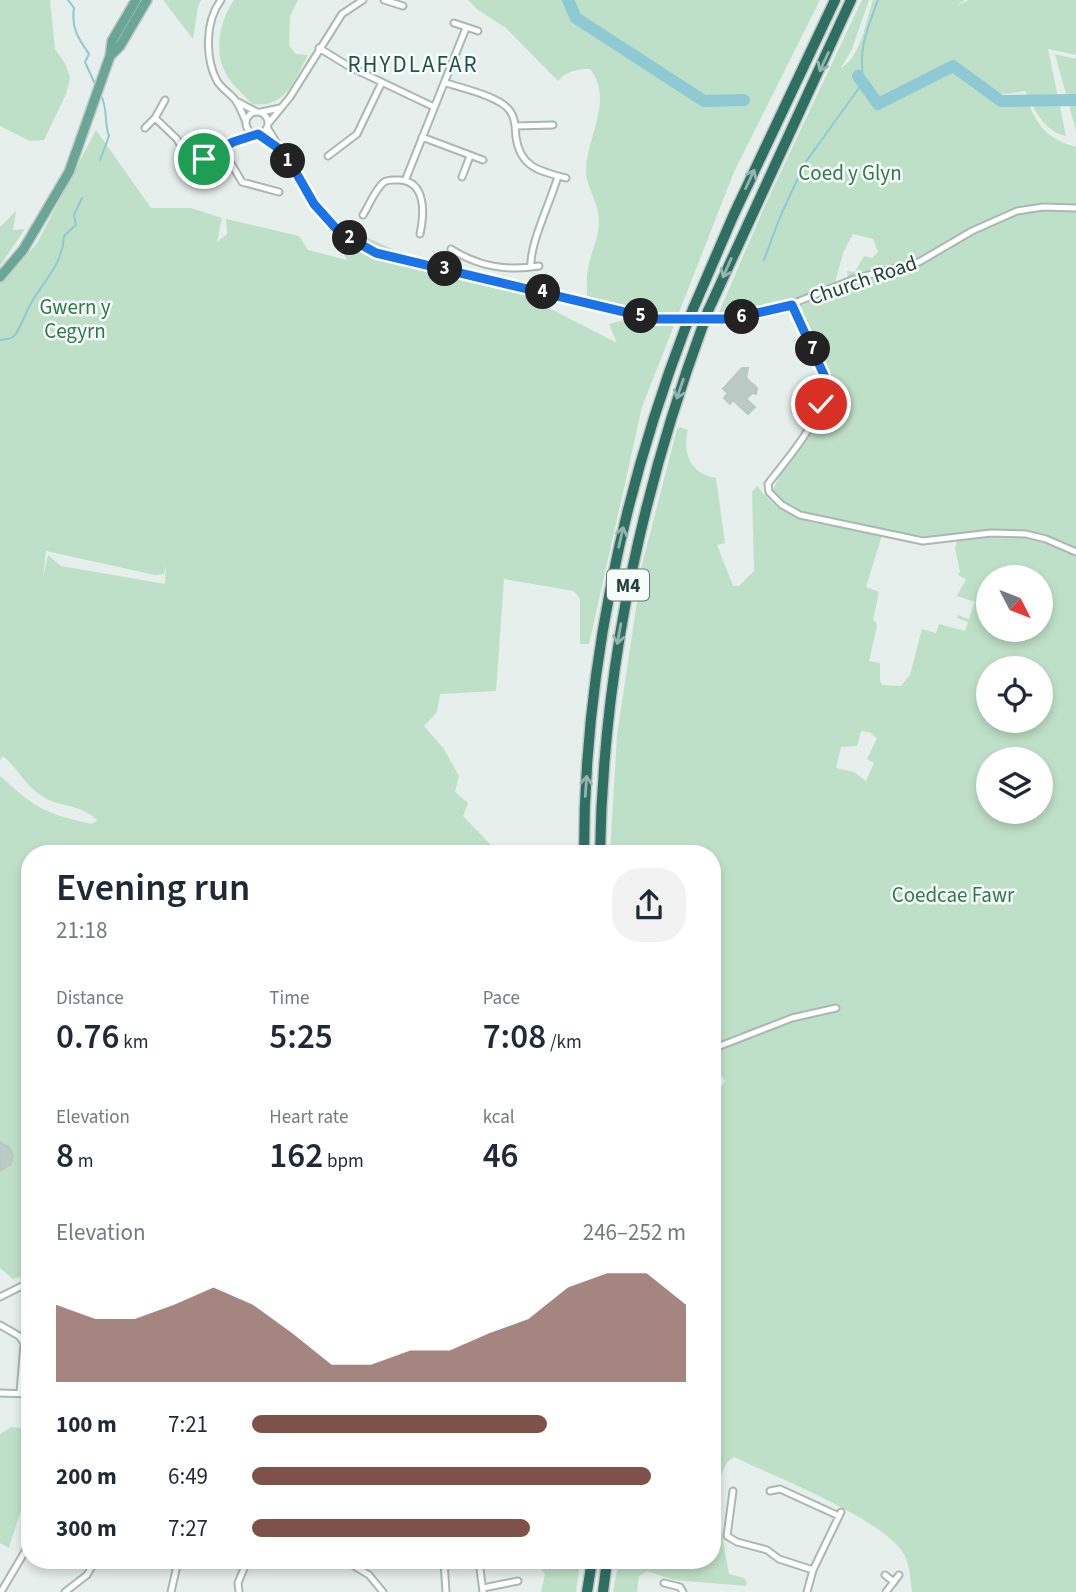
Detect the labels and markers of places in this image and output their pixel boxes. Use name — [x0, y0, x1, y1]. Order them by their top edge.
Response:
pin — [174, 129, 234, 189]
pin: 1 — [270, 144, 306, 178]
pin: 2 — [332, 220, 368, 256]
pin: 3 — [428, 252, 462, 286]
pin: 4 — [526, 274, 560, 310]
pin: 5 — [624, 298, 658, 334]
pin: 6 — [724, 300, 760, 334]
pin: 7 — [796, 332, 830, 366]
pin — [791, 374, 851, 434]

